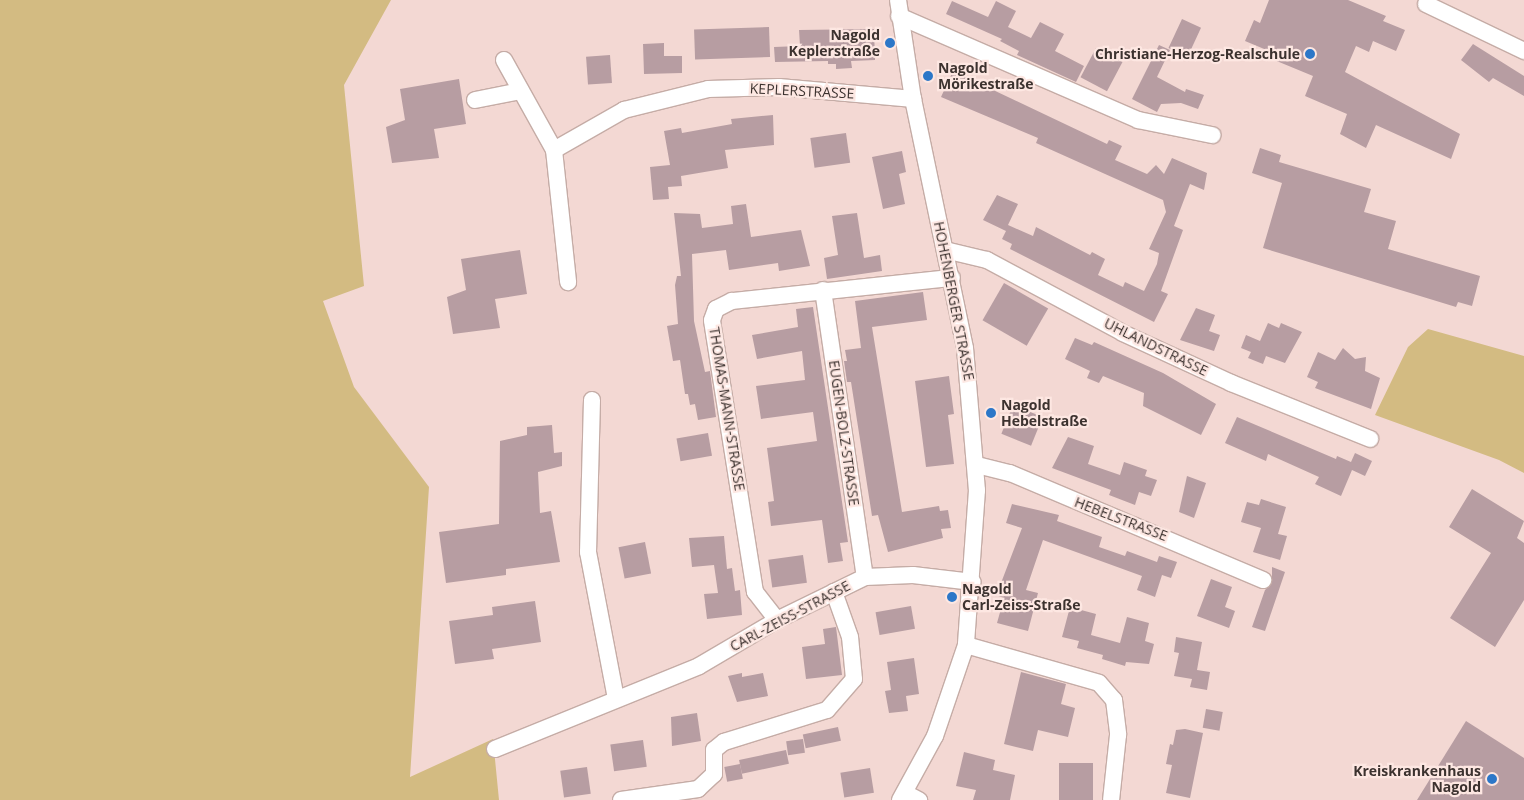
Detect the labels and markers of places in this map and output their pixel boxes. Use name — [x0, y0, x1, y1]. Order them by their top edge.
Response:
place label: Nagold Keplerstraße — [789, 27, 880, 59]
marker: Nagold Keplerstraße — [884, 37, 896, 49]
place label: Christiane-Herzog-Realschule — [1095, 46, 1300, 62]
marker: Christiane-Herzog-Realschule — [1304, 48, 1316, 60]
place label: Nagold Mörikestraße — [938, 60, 1034, 92]
marker: Nagold Mörikestraße — [922, 70, 934, 82]
place label: Nagold Hebelstraße — [1001, 397, 1087, 430]
marker: Nagold Hebelstraße — [985, 407, 997, 419]
place label: Nagold Carl-Zeiss-Straße — [962, 581, 1080, 614]
marker: Nagold Carl-Zeiss-Straße — [946, 591, 958, 603]
place label: Kreiskrankenhaus Nagold — [1353, 763, 1481, 796]
marker: Kreiskrankenhaus Nagold — [1485, 772, 1499, 786]

